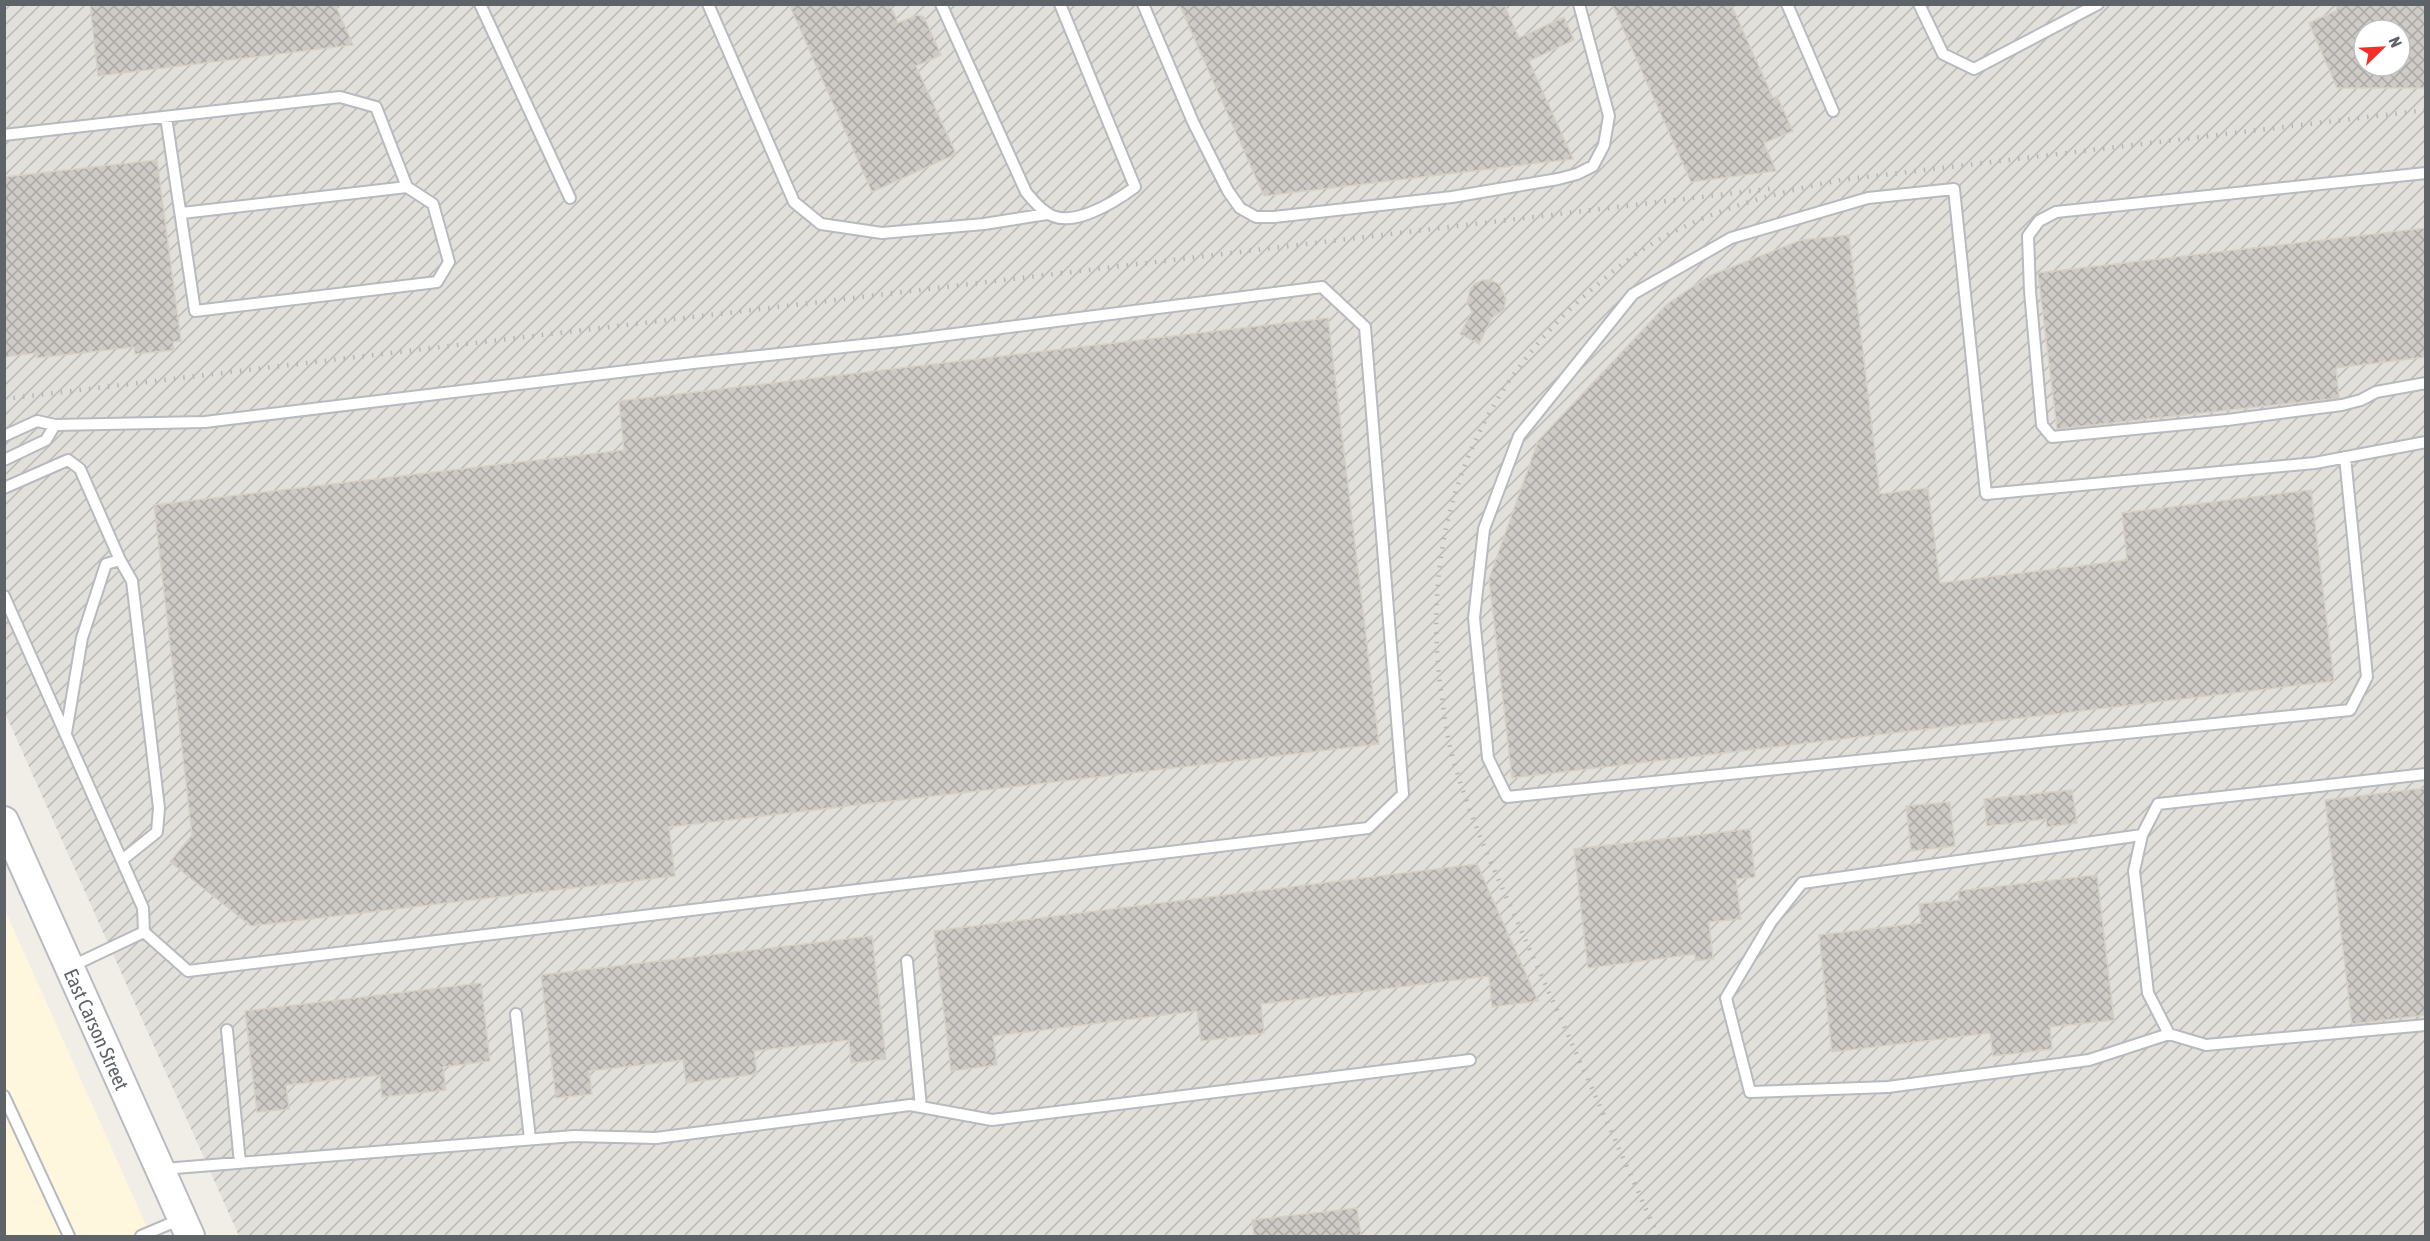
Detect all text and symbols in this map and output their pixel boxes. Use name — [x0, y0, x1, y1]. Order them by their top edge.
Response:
north arrow — [2352, 18, 2412, 78]
text: N — [2386, 34, 2406, 50]
street label: East Carson Street — [60, 965, 135, 1094]

